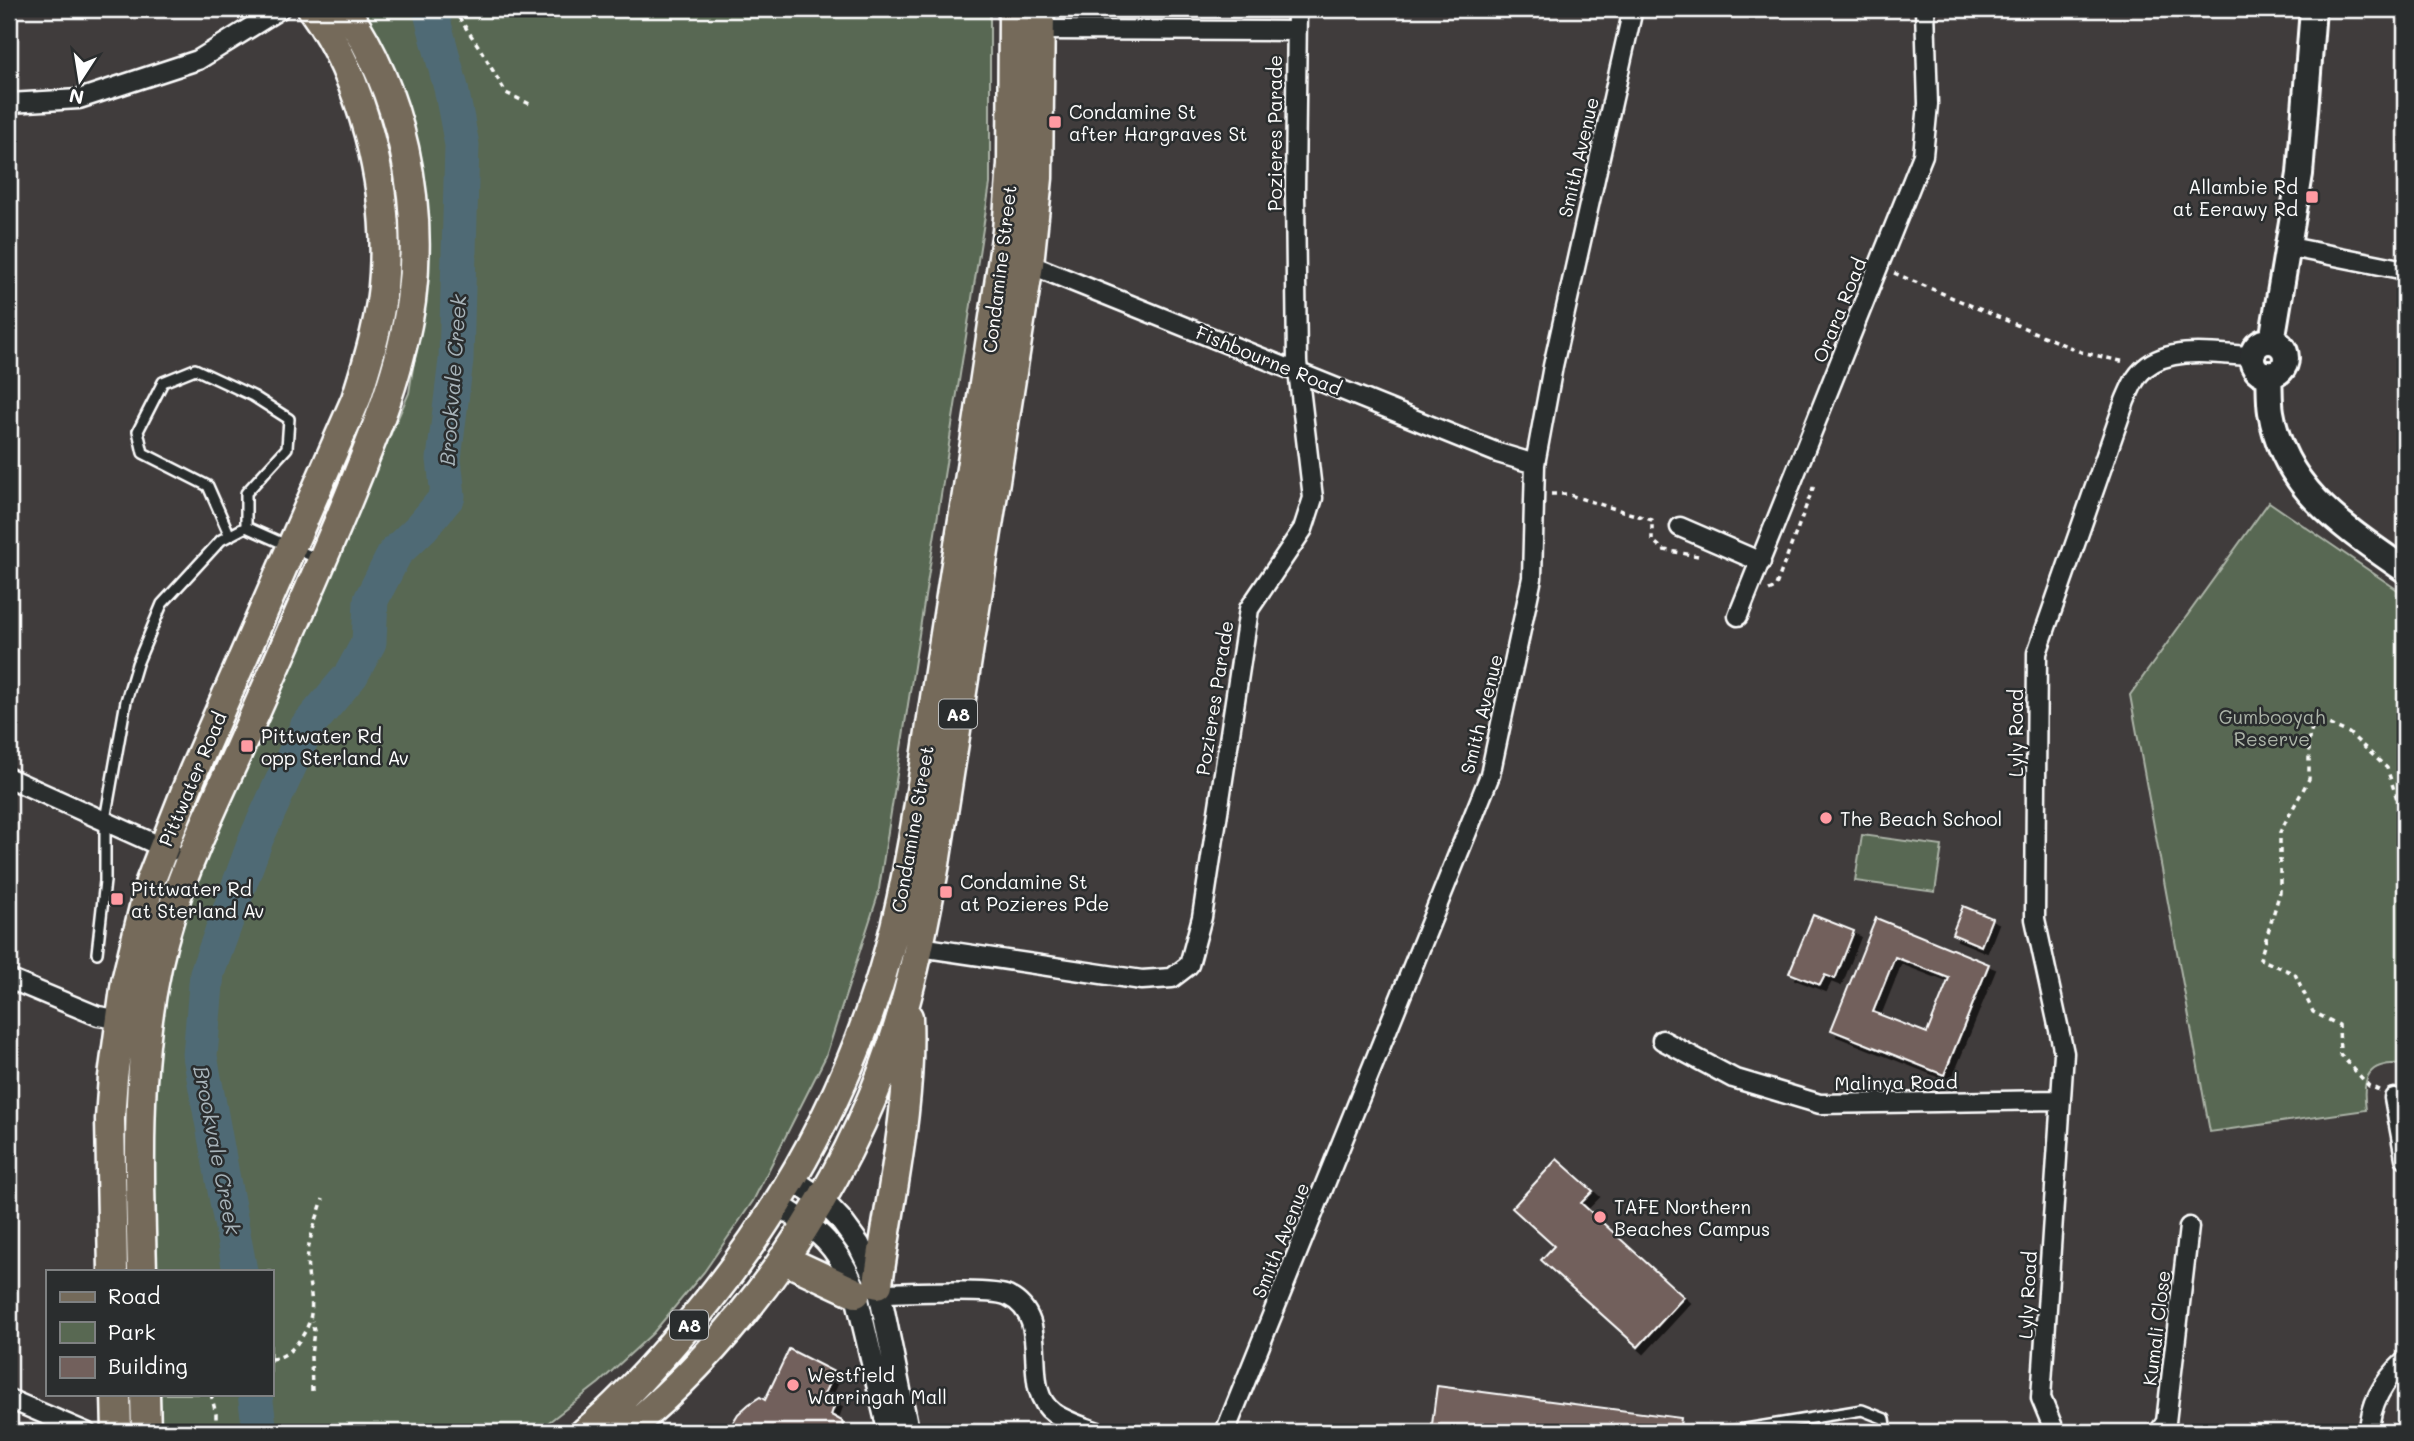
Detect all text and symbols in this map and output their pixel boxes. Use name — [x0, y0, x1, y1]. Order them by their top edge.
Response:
north arrow — [46, 46, 116, 116]
street label: Pozieres Parade — [1262, 55, 1287, 211]
text: N — [67, 83, 86, 111]
street label: Smith Avenue — [1552, 94, 1604, 220]
place label: Condamine St after Hargraves St — [1069, 99, 1247, 146]
marker: Condamine St after Hargraves St — [1047, 114, 1063, 130]
place label: Allambie Rd at Eerawy Rd — [2173, 174, 2298, 221]
street label: Condamine Street — [976, 184, 1022, 354]
marker: Allambie Rd at Eerawy Rd — [2304, 189, 2320, 205]
street label: Orara Road — [1807, 254, 1871, 366]
water label: Brookvale Creek — [433, 293, 472, 466]
street label: Fishbourne Road — [1192, 319, 1346, 401]
street label: Pozieres Parade — [1189, 619, 1239, 777]
street label: Smith Avenue — [1454, 652, 1508, 776]
street label: Lyly Road — [2003, 689, 2028, 777]
road number: A8 — [939, 700, 977, 728]
park label: Gumbooyah Reserve — [2219, 704, 2325, 751]
street label: Pittwater Road — [152, 708, 232, 850]
place label: Pittwater Rd opp Sterland Av — [261, 723, 409, 770]
marker: Pittwater Rd opp Sterland Av — [239, 738, 255, 754]
street label: Condamine Street — [885, 744, 939, 914]
place label: The Beach School — [1840, 806, 2002, 831]
marker: The Beach School — [1818, 810, 1834, 826]
place label: Condamine St at Pozieres Pde — [960, 869, 1109, 916]
place label: Pittwater Rd at Sterland Av — [131, 876, 264, 923]
marker: Condamine St at Pozieres Pde — [938, 884, 954, 900]
marker: Pittwater Rd at Sterland Av — [109, 891, 125, 907]
water label: Brookvale Creek — [188, 1063, 248, 1238]
street label: Malinya Road — [1834, 1068, 1958, 1096]
street label: Smith Avenue — [1245, 1178, 1315, 1302]
place label: TAFE Northern Beaches Campus — [1614, 1194, 1770, 1241]
marker: TAFE Northern Beaches Campus — [1592, 1209, 1608, 1225]
street label: Lyly Road — [2012, 1250, 2042, 1340]
street label: Kumali Close — [2137, 1269, 2175, 1387]
legend — [46, 1270, 273, 1396]
text: Road — [108, 1282, 160, 1309]
road number: A8 — [670, 1310, 708, 1340]
text: Park — [108, 1318, 156, 1345]
text: Building — [108, 1352, 188, 1379]
place label: Westfield Warringah Mall — [807, 1362, 947, 1409]
marker: Westfield Warringah Mall — [785, 1377, 801, 1393]

